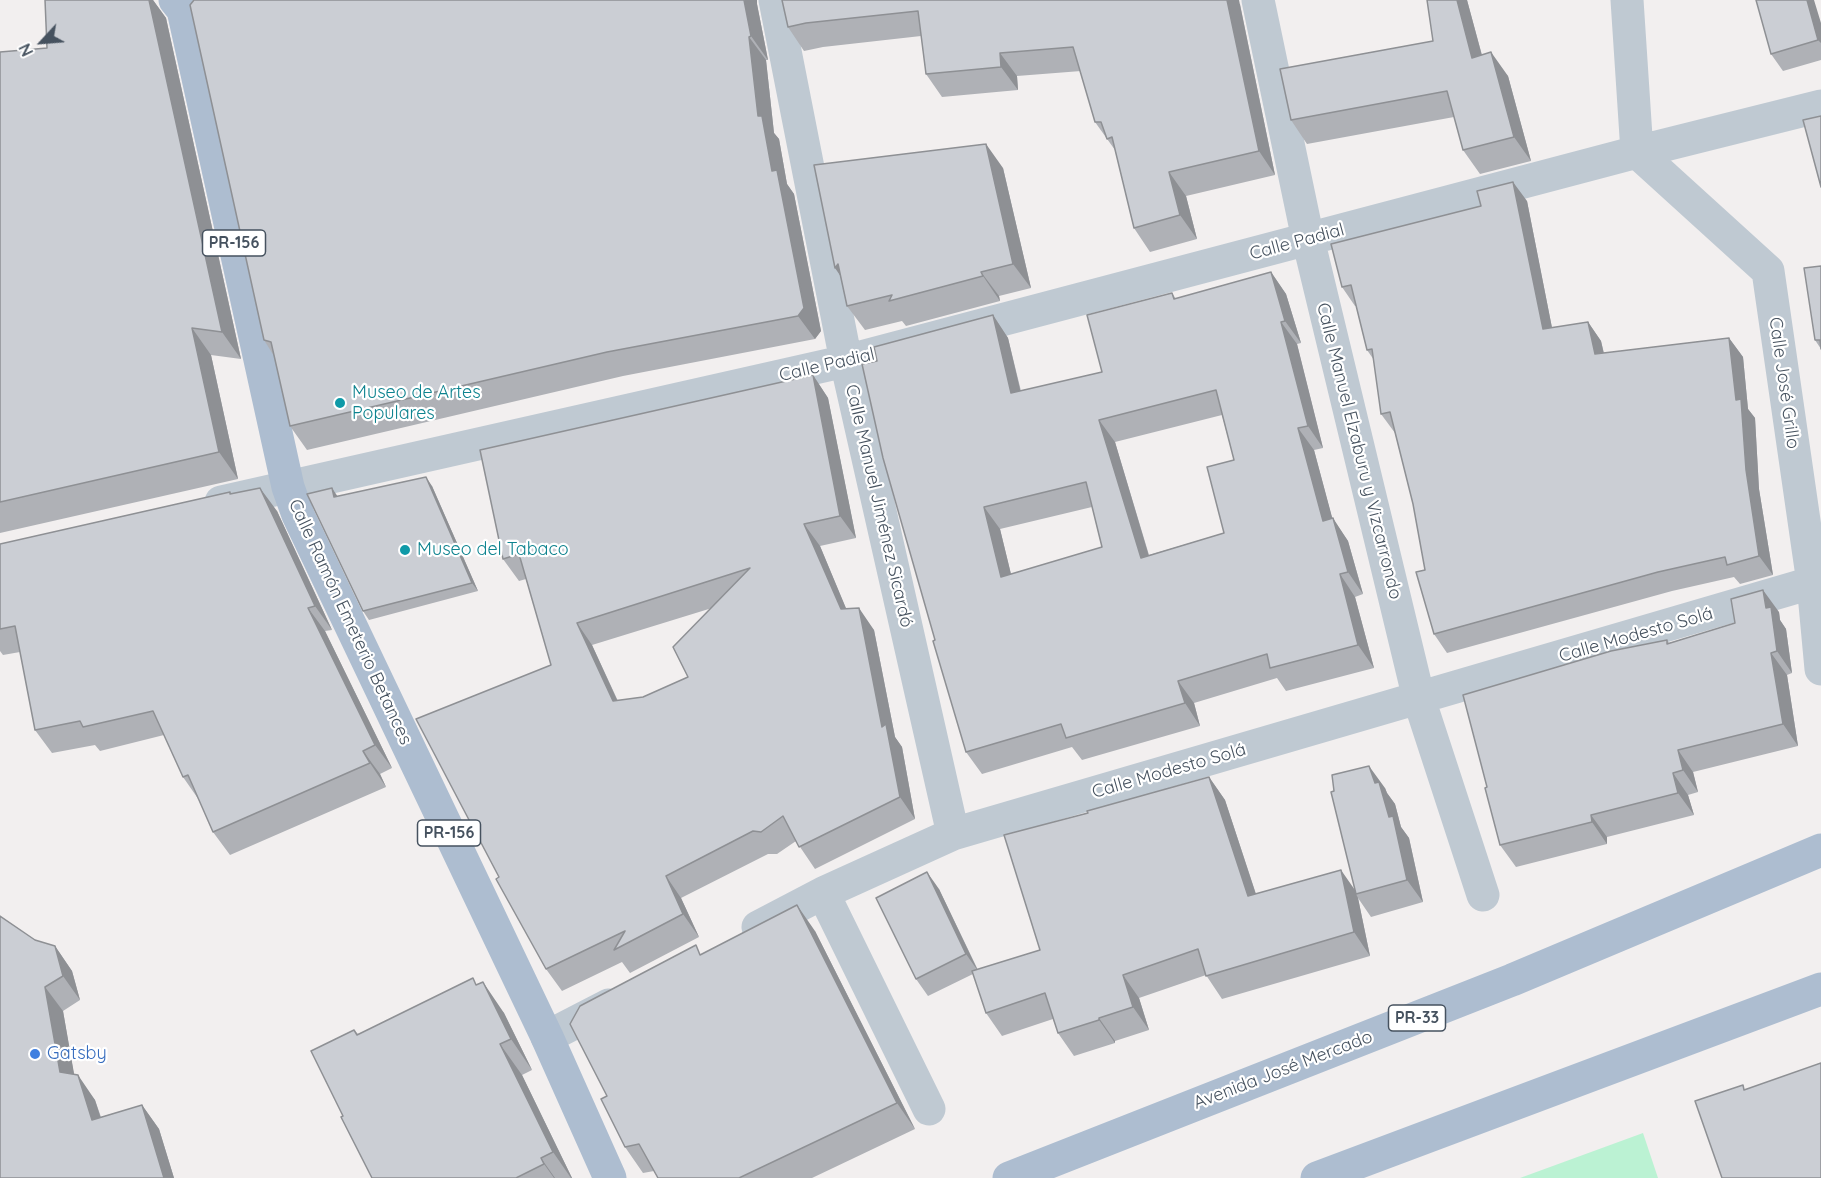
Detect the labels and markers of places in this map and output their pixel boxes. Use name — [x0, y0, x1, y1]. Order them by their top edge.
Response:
place label: Museo de Artes Populares — [352, 382, 481, 424]
marker: Museo de Artes Populares — [333, 396, 347, 410]
place label: Museo del Tabaco — [417, 539, 569, 561]
marker: Museo del Tabaco — [398, 543, 412, 557]
place label: Gatsby — [47, 1043, 107, 1065]
marker: Gatsby — [28, 1047, 42, 1061]

